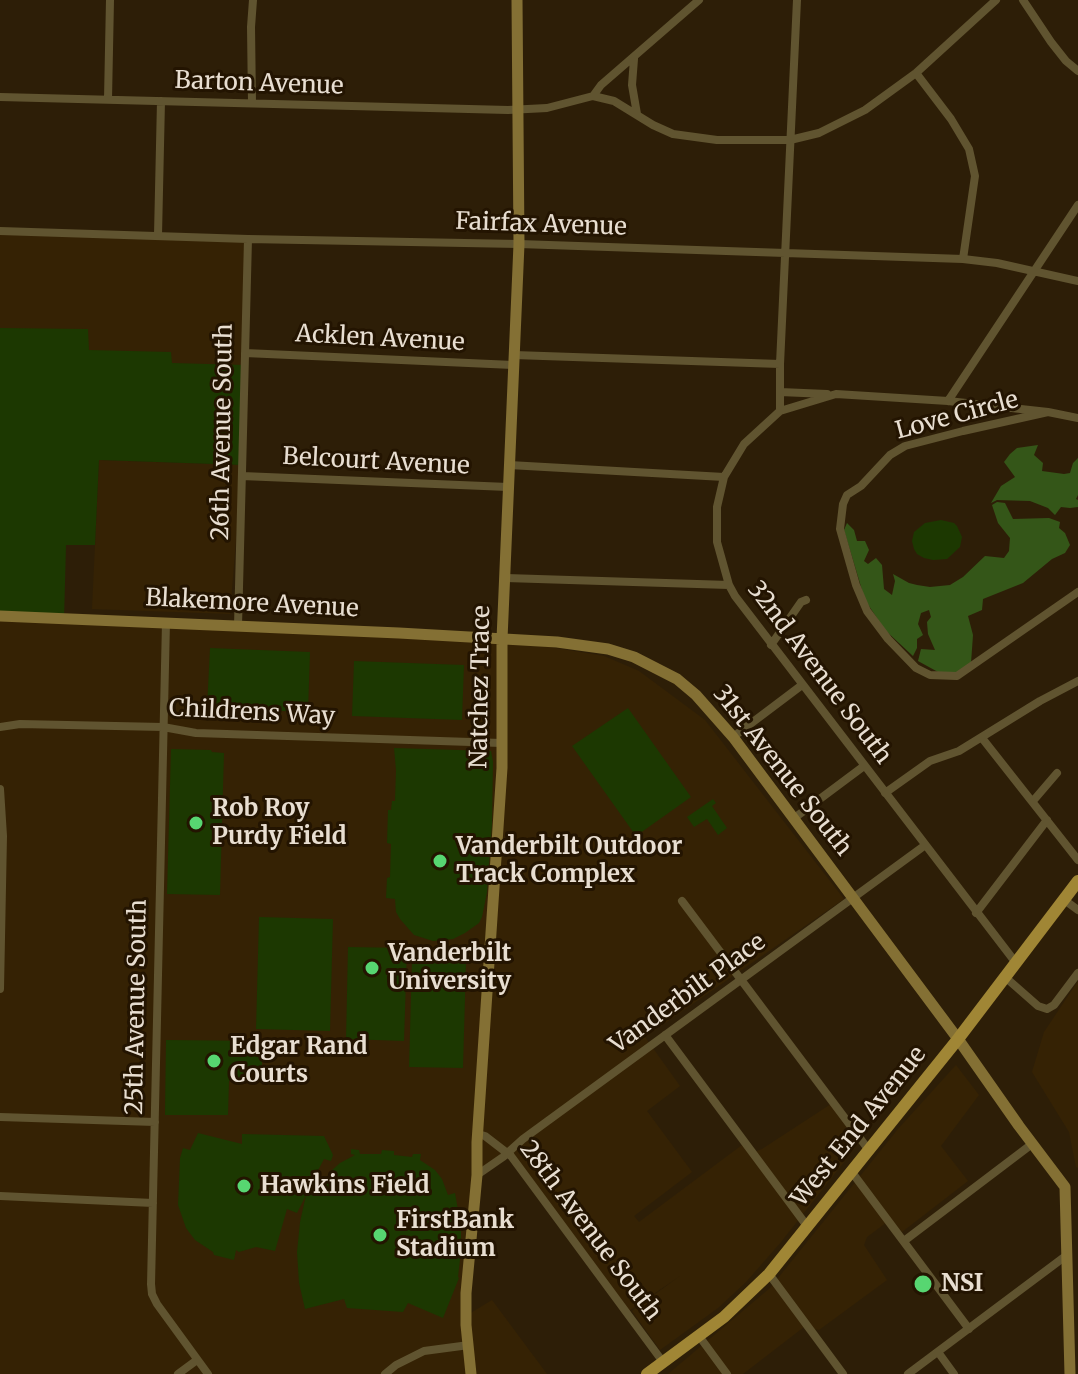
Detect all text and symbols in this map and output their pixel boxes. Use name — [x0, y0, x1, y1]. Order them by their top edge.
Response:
street label: Barton Avenue — [174, 67, 344, 101]
street label: Fairfax Avenue — [455, 208, 627, 242]
street label: Acklen Avenue — [295, 320, 465, 358]
street label: 26th Avenue South — [207, 323, 239, 541]
street label: Love Circle — [892, 386, 1022, 446]
street label: Belcourt Avenue — [282, 443, 470, 481]
street label: 32nd Avenue South — [741, 576, 897, 770]
street label: Blakemore Avenue — [145, 584, 359, 624]
street label: Natchez Trace — [465, 605, 497, 769]
street label: 31st Avenue South — [706, 680, 858, 862]
street label: Childrens Way — [168, 694, 336, 732]
place label: Rob Roy Purdy Field — [212, 795, 347, 851]
marker: Rob Roy Purdy Field — [187, 814, 205, 832]
place label: Vanderbilt Outdoor Track Complex — [456, 833, 682, 889]
marker: Vanderbilt Outdoor Track Complex — [431, 852, 449, 870]
street label: 25th Avenue South — [121, 899, 153, 1115]
street label: Vanderbilt Place — [605, 928, 771, 1060]
place label: Vanderbilt University — [388, 940, 511, 996]
marker: Vanderbilt University — [363, 959, 381, 977]
place label: Edgar Rand Courts — [230, 1033, 368, 1089]
street label: West End Avenue — [786, 1041, 932, 1213]
marker: Edgar Rand Courts — [205, 1052, 223, 1070]
street label: 28th Avenue South — [513, 1136, 667, 1326]
place label: Hawkins Field — [260, 1172, 430, 1200]
marker: Hawkins Field — [235, 1177, 253, 1195]
place label: FirstBank Stadium — [396, 1207, 514, 1263]
marker: FirstBank Stadium — [371, 1226, 389, 1244]
place label: NSI — [941, 1270, 983, 1298]
marker: NSI — [912, 1273, 934, 1295]

